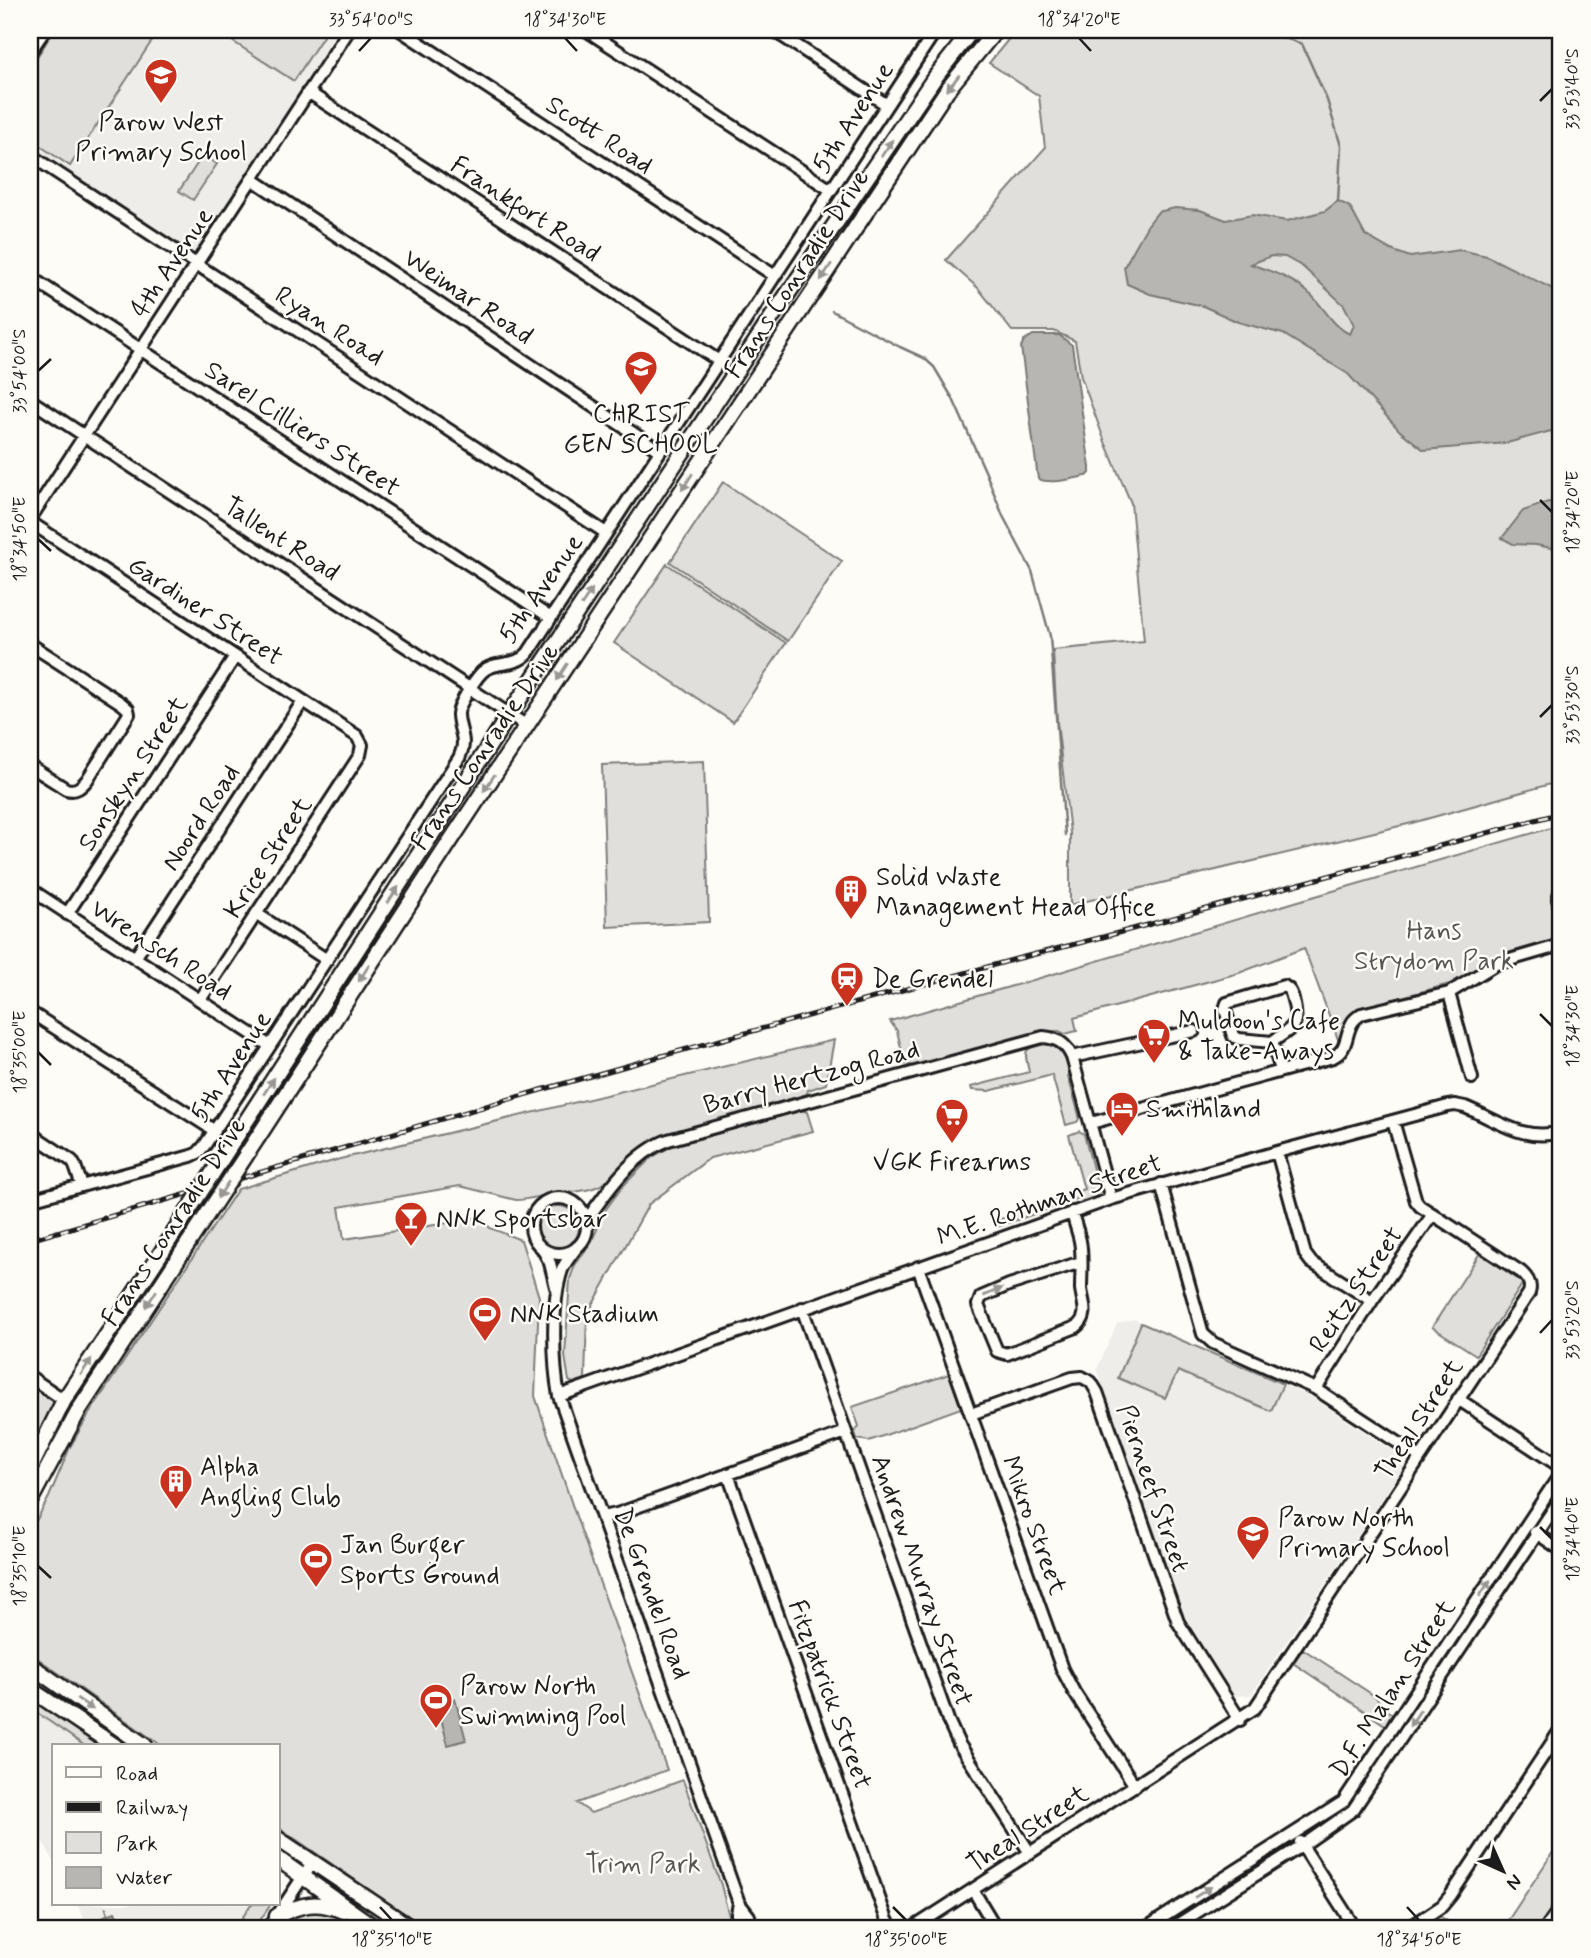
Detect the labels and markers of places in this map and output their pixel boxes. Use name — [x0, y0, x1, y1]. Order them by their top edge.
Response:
school or university icon: Parow West Primary School — [142, 56, 180, 105]
place label: Parow West Primary School — [75, 106, 247, 170]
school or university icon: CHRIST GEN SCHOOL — [622, 348, 660, 397]
place label: CHRIST GEN SCHOOL — [564, 398, 718, 462]
place label: Solid Waste Management Head Office — [876, 861, 1156, 927]
building icon: Solid Waste Management Head Office — [832, 872, 870, 921]
station icon: De Grendel — [828, 959, 866, 1008]
place label: De Grendel — [872, 963, 993, 997]
place label: Muldoon's Cafe & Take-Aways — [1178, 1005, 1340, 1069]
supermarket icon: Muldoon's Cafe & Take-Aways — [1135, 1016, 1173, 1065]
hotel icon: Smithland — [1103, 1089, 1141, 1138]
place label: Smithland — [1146, 1093, 1261, 1127]
supermarket icon: VGK Firearms — [933, 1096, 971, 1145]
place label: VGK Firearms — [873, 1146, 1031, 1180]
bar icon: NNK Sportsbar — [392, 1199, 430, 1248]
place label: NNK Sportsbar — [436, 1203, 607, 1237]
sports icon: NNK Stadium — [466, 1294, 504, 1343]
place label: NNK Stadium — [510, 1298, 659, 1332]
place label: Alpha Angling Club — [200, 1451, 341, 1518]
building icon: Alpha Angling Club — [157, 1462, 195, 1511]
place label: Parow North Primary School — [1278, 1502, 1450, 1566]
school or university icon: Parow North Primary School — [1234, 1513, 1272, 1562]
place label: Jan Burger Sports Ground — [340, 1529, 499, 1593]
sports icon: Jan Burger Sports Ground — [297, 1540, 335, 1589]
place label: Parow North Swimming Pool — [460, 1670, 626, 1736]
sports icon: Parow North Swimming Pool — [417, 1681, 455, 1730]

